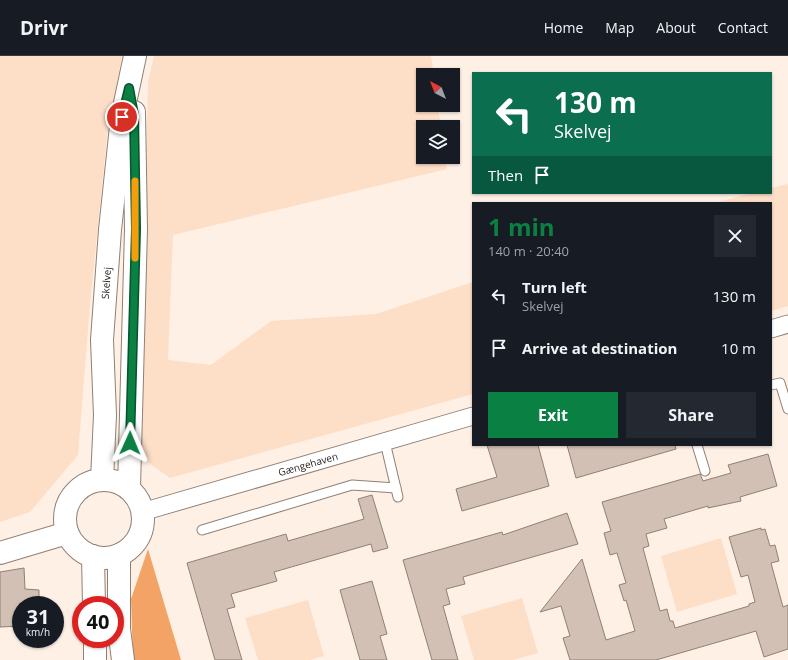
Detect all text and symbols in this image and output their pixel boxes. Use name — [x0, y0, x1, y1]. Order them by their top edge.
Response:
text: Drivr — [20, 15, 68, 41]
text: Home — [544, 18, 583, 37]
text: Map — [605, 18, 634, 37]
text: About — [656, 18, 696, 37]
text: Contact — [718, 18, 768, 37]
north arrow — [416, 68, 460, 112]
map controls — [416, 68, 460, 164]
text: 130 m — [554, 83, 637, 121]
icon: left — [488, 88, 540, 140]
pin — [105, 100, 139, 134]
icon: arrive — [111, 106, 133, 128]
text: Skelvej — [554, 119, 612, 143]
button: layers — [416, 120, 460, 164]
icon: arrive — [531, 164, 553, 186]
text: Then — [488, 165, 523, 185]
text: 1 min — [488, 210, 555, 243]
button: close — [714, 215, 756, 257]
text: 140 m · 20:40 — [488, 242, 569, 260]
street label: Skelvej — [98, 267, 114, 299]
text: Turn left — [522, 277, 587, 297]
icon: left — [488, 285, 510, 307]
text: 130 m — [712, 286, 756, 306]
text: Skelvej — [522, 297, 564, 315]
icon: arrive — [488, 337, 510, 359]
text: Arrive at destination — [522, 338, 677, 358]
text: 10 m — [721, 338, 756, 358]
button: Exit — [488, 392, 618, 438]
button: Share — [626, 392, 756, 438]
position arrow — [109, 422, 151, 464]
street label: Gængehaven — [277, 449, 339, 479]
speed limit sign: 40 — [72, 596, 124, 648]
text: 31 — [27, 603, 49, 630]
text: km/h — [26, 625, 50, 639]

